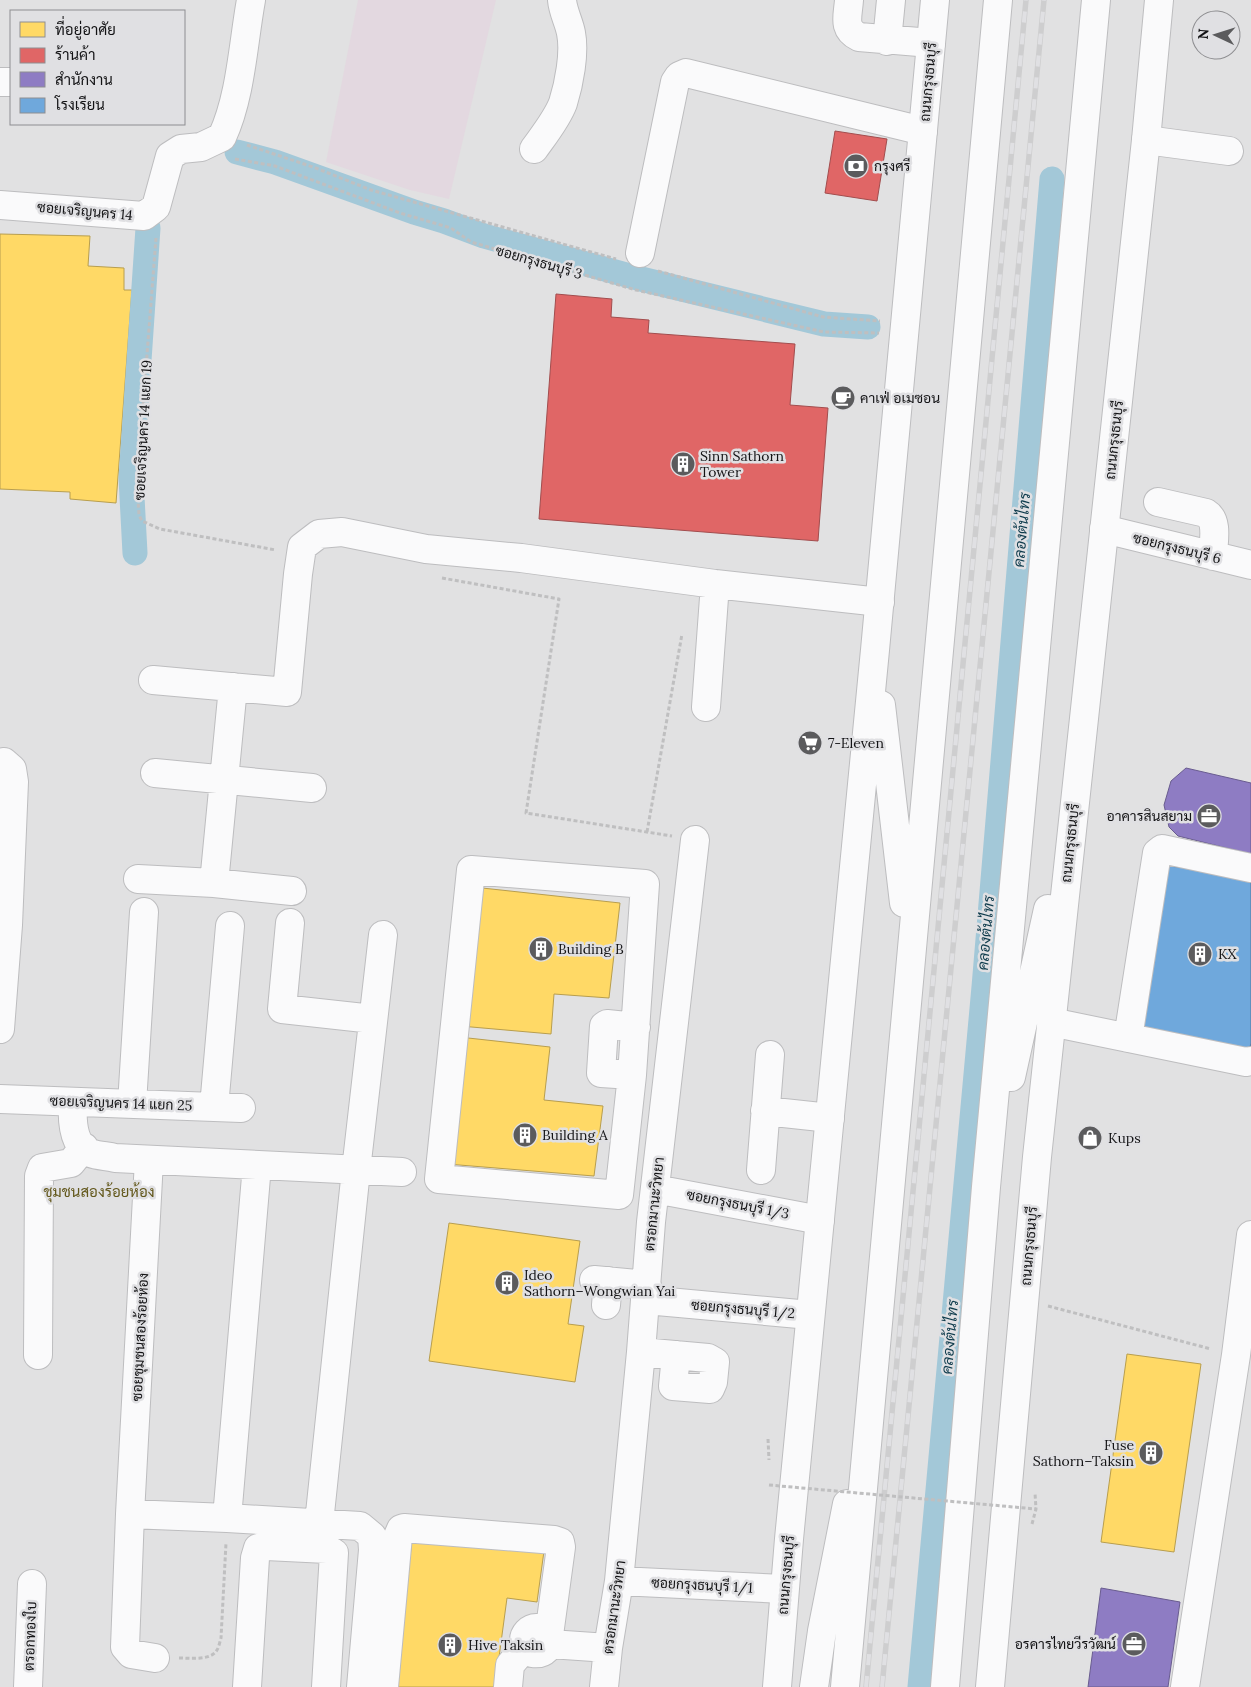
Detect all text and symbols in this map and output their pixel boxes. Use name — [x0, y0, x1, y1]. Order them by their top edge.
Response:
legend — [10, 10, 185, 125]
north arrow — [1191, 10, 1241, 60]
text: ที่อยู่อาศัย — [55, 15, 116, 40]
text: N — [1194, 28, 1212, 40]
street label: ถนนกรุงธนบุรี — [916, 41, 941, 122]
text: ร้านค้า — [55, 45, 95, 64]
text: สำนักงาน — [55, 70, 113, 89]
text: โรงเรียน — [54, 95, 105, 114]
bank icon: กรุงศรี — [843, 153, 869, 179]
place label: กรุงศรี — [874, 157, 911, 176]
street label: ซอยเจริญนคร 14 — [36, 198, 134, 224]
street label: ซอยกรุงธนบุรี 3 — [493, 241, 585, 284]
street label: ซอยเจริญนคร 14 แยก 19 — [130, 359, 156, 501]
cafe icon: คาเฟ่ อเมซอน — [830, 385, 856, 411]
place label: คาเฟ่ อเมซอน — [860, 389, 940, 407]
street label: ถนนกรุงธนบุรี — [1101, 399, 1128, 481]
place label: Sinn Sathorn Tower — [700, 447, 785, 481]
building icon: Sinn Sathorn Tower — [670, 451, 696, 477]
water label: คลองต้นไทร — [1009, 491, 1034, 568]
street label: ซอยกรุงธนบุรี 6 — [1131, 528, 1223, 569]
supermarket icon: 7-Eleven — [797, 730, 823, 756]
place label: 7-Eleven — [828, 734, 884, 752]
street label: ถนนกรุงธนบุรี — [1057, 802, 1084, 884]
office icon: อาคารสินสยาม — [1196, 803, 1222, 829]
place label: อาคารสินสยาม — [1106, 807, 1192, 825]
water label: คลองต้นไทร — [973, 894, 998, 971]
building icon: Building B — [528, 936, 554, 962]
place label: Building B — [558, 940, 624, 958]
building icon: KX — [1187, 941, 1213, 967]
place label: KX — [1218, 945, 1238, 963]
street label: ซอยเจริญนคร 14 แยก 25 — [49, 1092, 193, 1114]
building icon: Building A — [512, 1122, 538, 1148]
shop icon: Kups — [1077, 1125, 1103, 1151]
place label: Building A — [542, 1126, 608, 1144]
place label: Kups — [1108, 1129, 1141, 1147]
street label: ตรอกมานะวิทยา — [640, 1156, 668, 1252]
district label: ชุมชนสองร้อยห้อง — [43, 1182, 155, 1203]
street label: ซอยกรุงธนบุรี 1/3 — [685, 1185, 791, 1224]
street label: ถนนกรุงธนบุรี — [1017, 1205, 1042, 1286]
place label: Ideo Sathorn–Wongwian Yai — [524, 1266, 675, 1300]
building icon: Ideo Sathorn–Wongwian Yai — [494, 1270, 520, 1296]
street label: ซอยชุมชนสองร้อยห้อง — [128, 1272, 153, 1402]
street label: ซอยกรุงธนบุรี 1/2 — [690, 1295, 796, 1323]
water label: คลองต้นไทร — [937, 1298, 962, 1375]
place label: Fuse Sathorn–Taksin — [1033, 1436, 1134, 1470]
building icon: Fuse Sathorn–Taksin — [1138, 1440, 1164, 1466]
street label: ถนนกรุงธนบุรี — [774, 1534, 799, 1615]
street label: ตรอกมานะวิทยา — [599, 1559, 629, 1655]
street label: ซอยกรุงธนบุรี 1/1 — [651, 1573, 753, 1598]
street label: ตรอกทองใบ — [20, 1601, 40, 1671]
office icon: อรคารไทยวีรวัฒน์ — [1121, 1631, 1147, 1657]
building icon: Hive Taksin — [437, 1632, 463, 1658]
place label: อรคารไทยวีรวัฒน์ — [1015, 1635, 1116, 1653]
place label: Hive Taksin — [468, 1636, 544, 1654]

